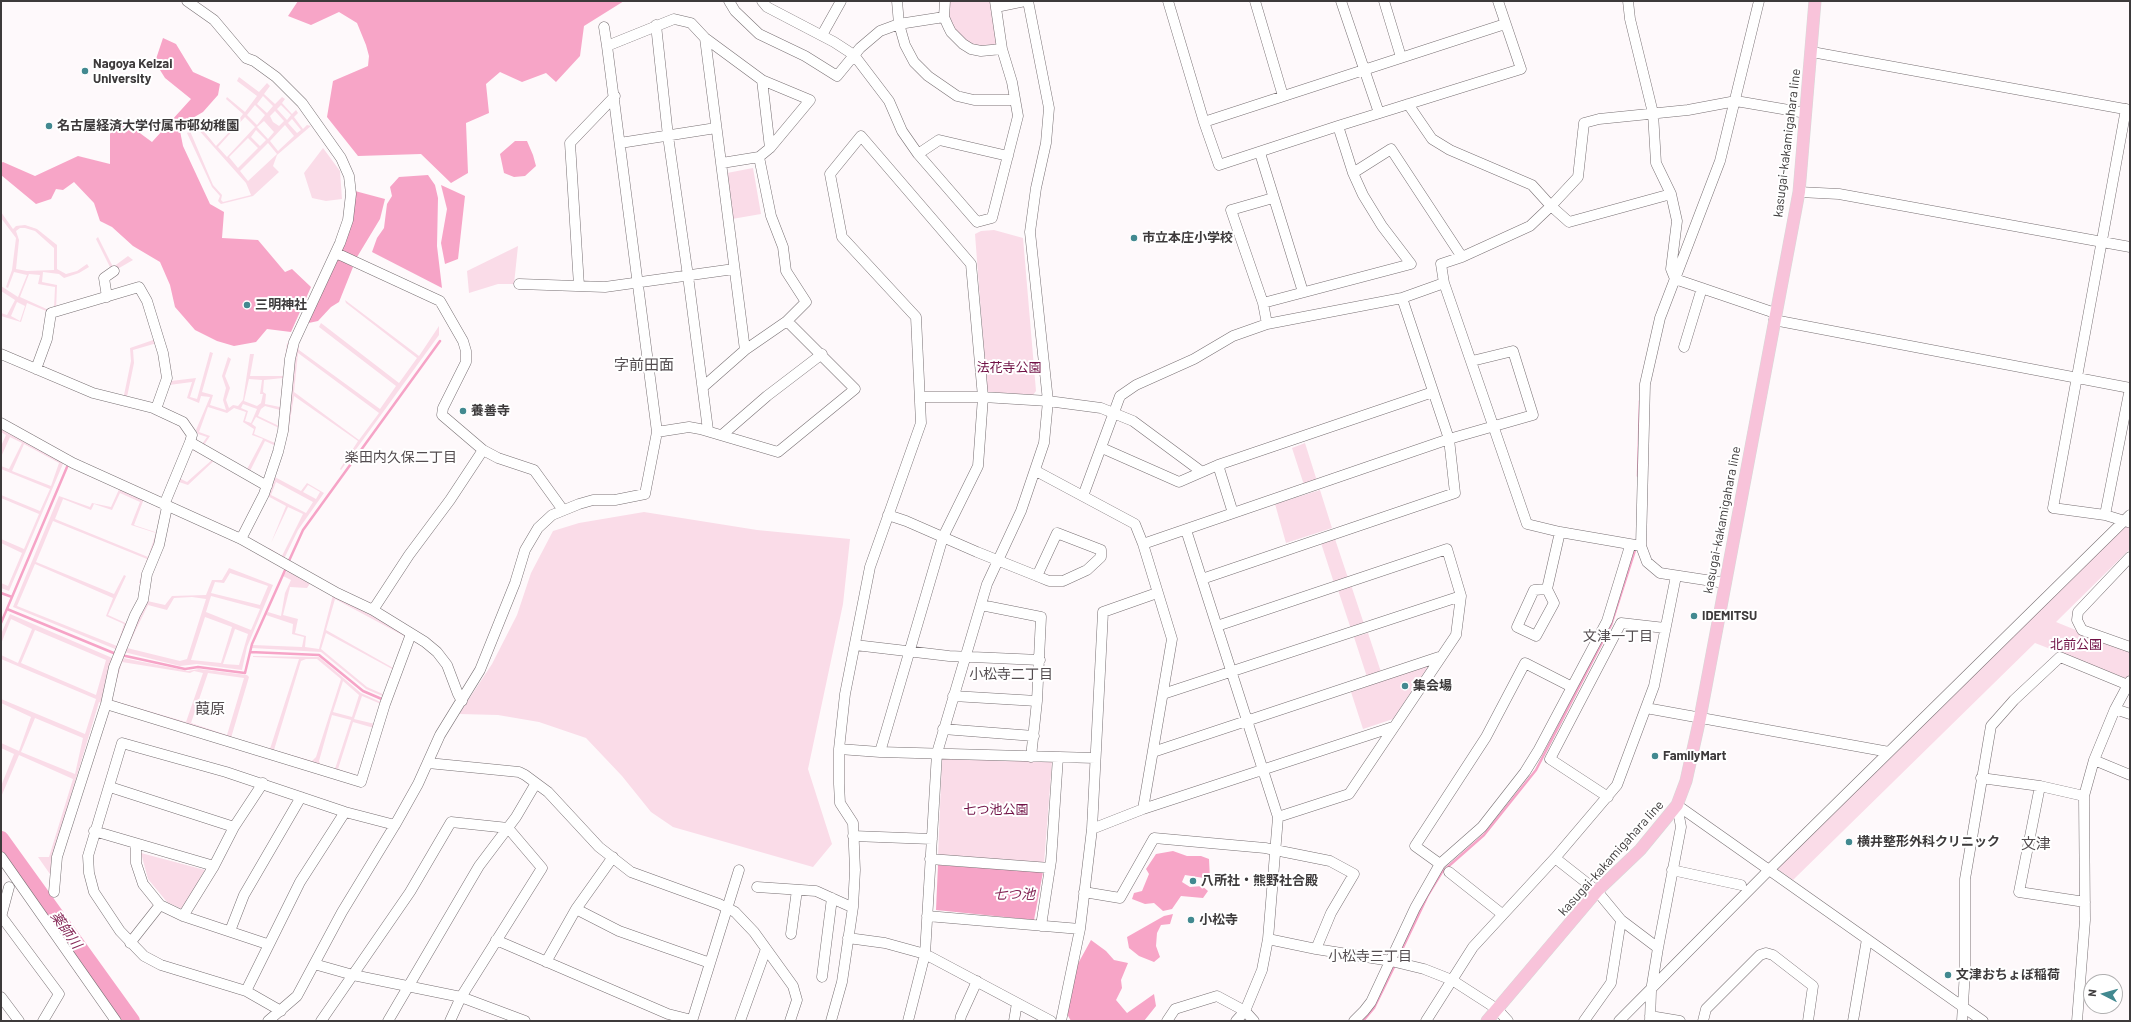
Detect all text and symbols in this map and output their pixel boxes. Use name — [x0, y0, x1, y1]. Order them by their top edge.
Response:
place label: Nagoya Keizai University — [93, 56, 173, 87]
marker: Nagoya Keizai University — [80, 66, 90, 76]
street label: kasugai-kakamigahara line — [1770, 68, 1804, 218]
place label: 名古屋経済大学付属市邨幼稚園 — [57, 118, 239, 134]
marker: 名古屋経済大学付属市邨幼稚園 — [44, 121, 54, 131]
place label: 市立本庄小学校 — [1142, 230, 1233, 246]
marker: 市立本庄小学校 — [1129, 233, 1139, 243]
place label: 三明神社 — [255, 297, 307, 313]
marker: 三明神社 — [242, 300, 252, 310]
district label: 字前田面 — [614, 356, 674, 374]
park label: 法花寺公園 — [977, 360, 1041, 376]
place label: 養善寺 — [471, 403, 510, 419]
marker: 養善寺 — [458, 406, 468, 416]
street label: kasugai-kakamigahara line — [1700, 445, 1744, 595]
district label: 楽田内久保二丁目 — [345, 449, 457, 465]
place label: IDEMITSU — [1702, 608, 1757, 624]
marker: IDEMITSU — [1689, 611, 1699, 621]
district label: 文津一丁目 — [1583, 628, 1653, 644]
park label: 北前公園 — [2050, 637, 2102, 653]
district label: 小松寺二丁目 — [969, 666, 1053, 682]
place label: 集会場 — [1413, 678, 1452, 694]
marker: 集会場 — [1400, 681, 1410, 691]
district label: 葭原 — [195, 700, 225, 718]
place label: FamilyMart — [1663, 748, 1727, 764]
marker: FamilyMart — [1650, 751, 1660, 761]
street label: kasugai-kakamigahara line — [1555, 797, 1667, 919]
park label: 七つ池公園 — [964, 802, 1028, 818]
place label: 横井整形外科クリニック — [1857, 834, 2000, 850]
district label: 文津 — [2021, 835, 2051, 853]
marker: 横井整形外科クリニック — [1844, 837, 1854, 847]
place label: 八所社・熊野社合殿 — [1201, 873, 1318, 889]
marker: 八所社・熊野社合殿 — [1188, 876, 1198, 886]
water label: 七つ池 — [993, 886, 1035, 902]
water label: 薬師川 — [47, 908, 85, 952]
place label: 小松寺 — [1199, 912, 1238, 928]
marker: 小松寺 — [1186, 915, 1196, 925]
district label: 小松寺三丁目 — [1328, 948, 1412, 964]
place label: 文津おちょぼ稲荷 — [1956, 967, 2060, 983]
marker: 文津おちょぼ稲荷 — [1943, 970, 1953, 980]
north arrow — [2083, 974, 2123, 1014]
text: N — [2085, 988, 2098, 997]

